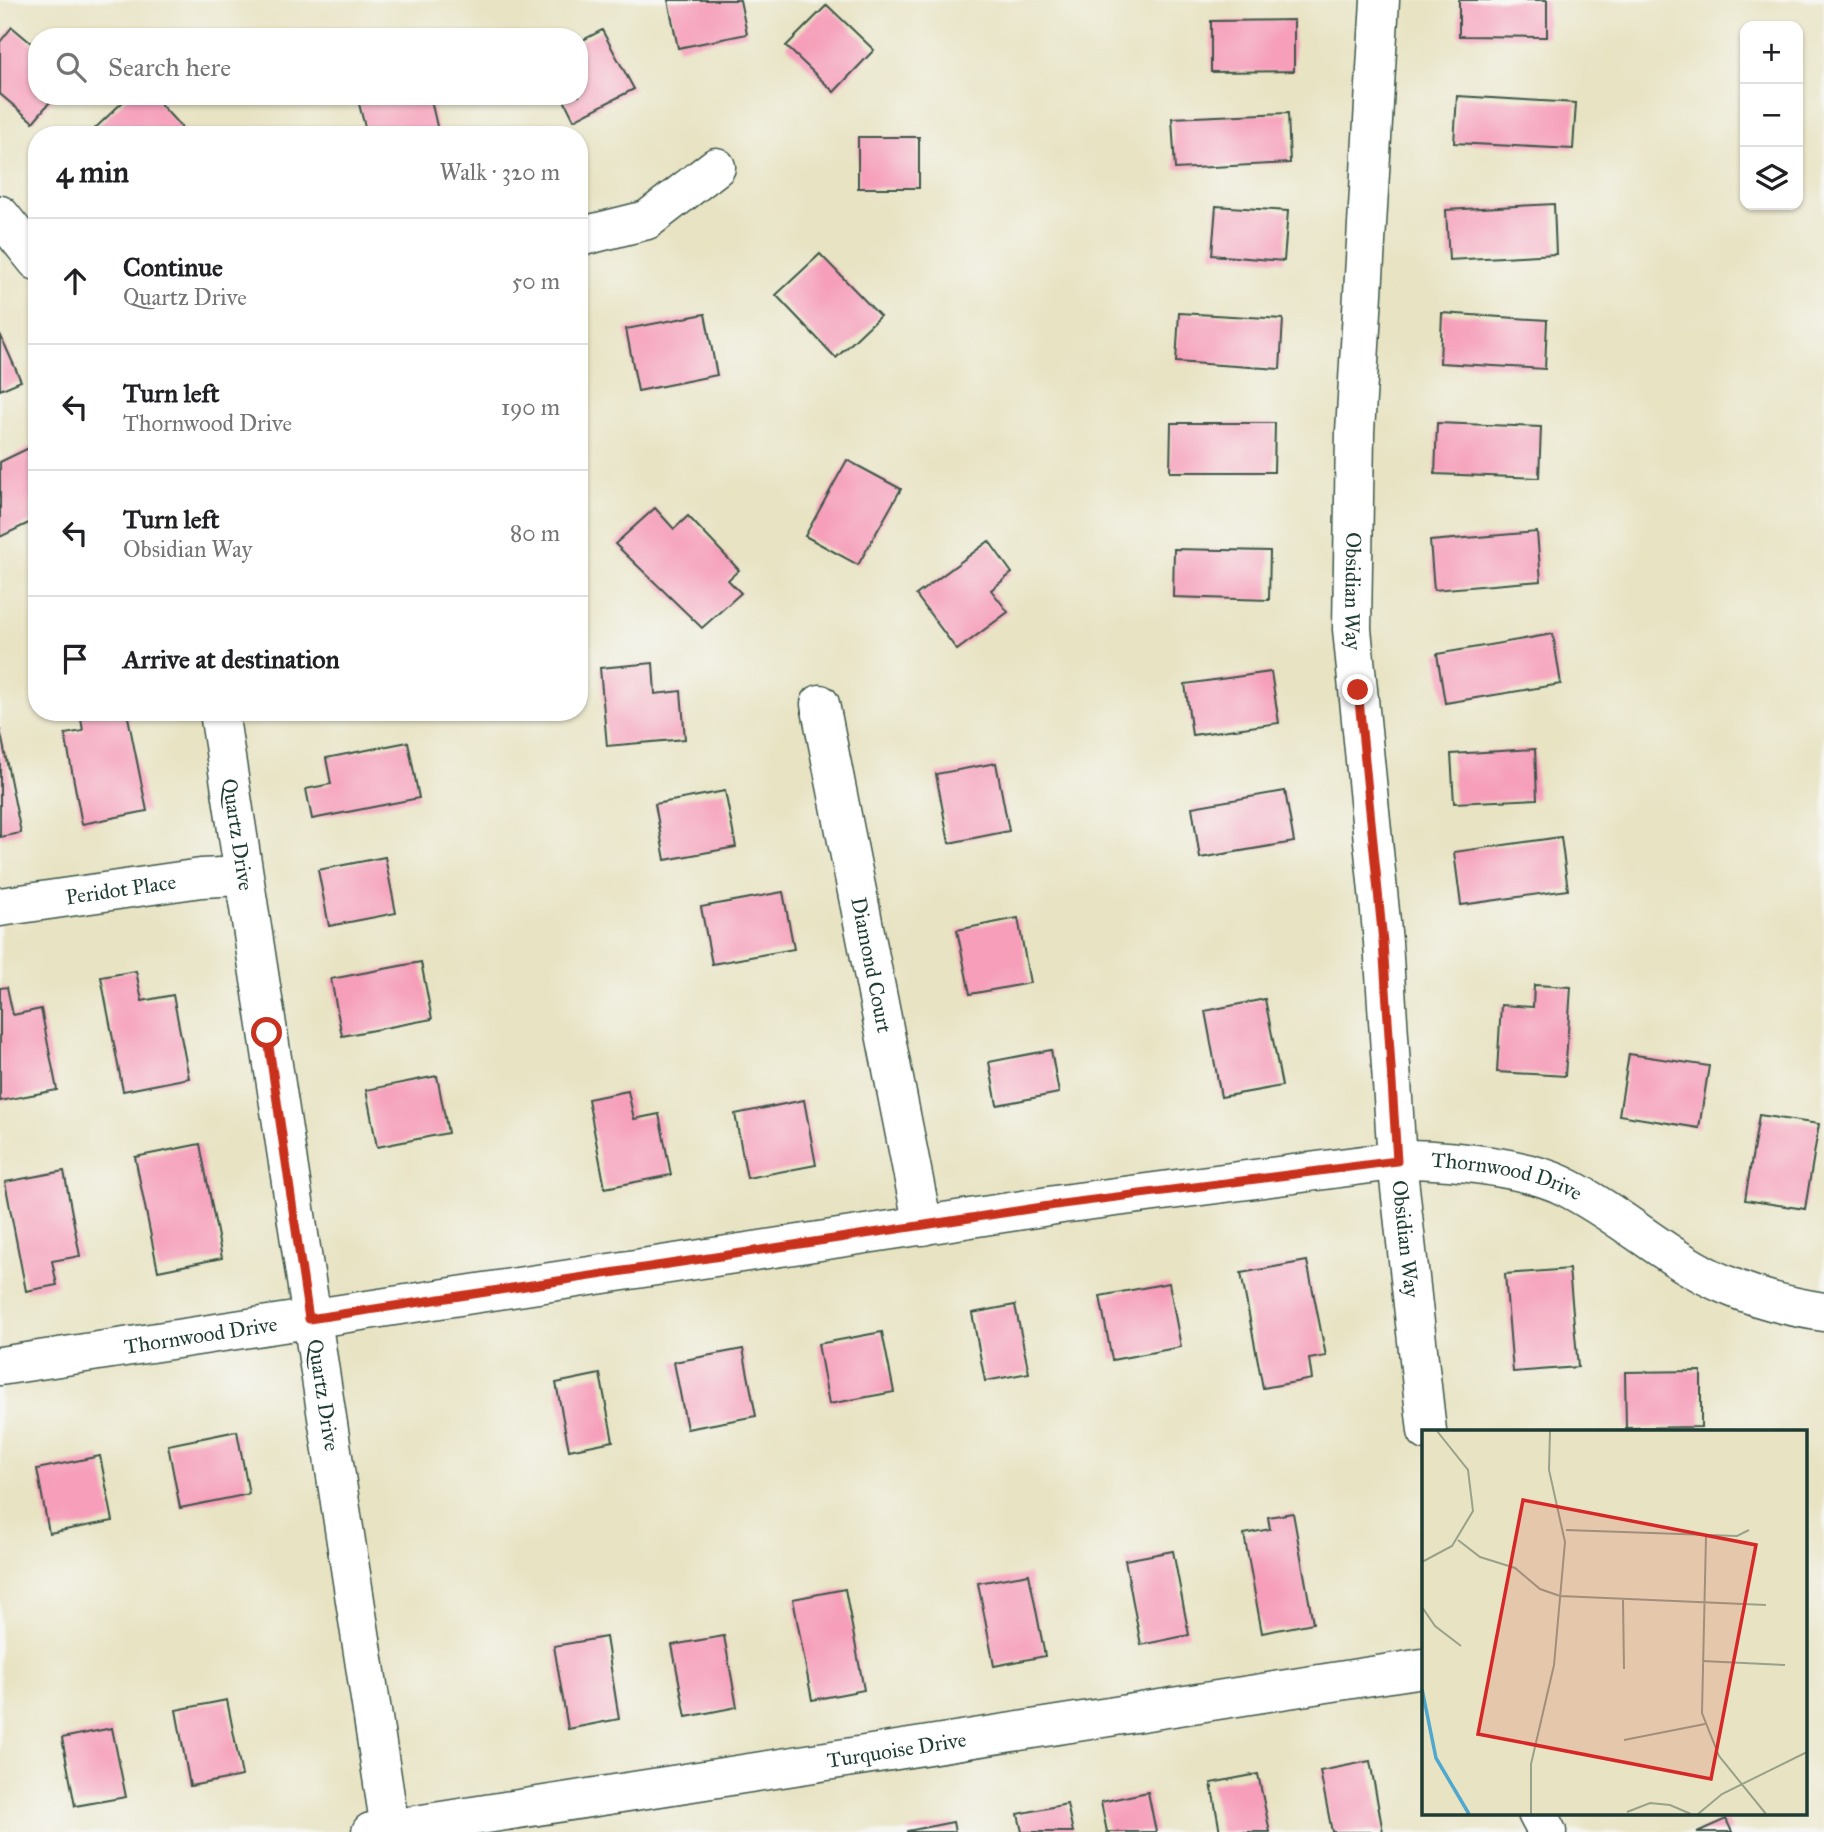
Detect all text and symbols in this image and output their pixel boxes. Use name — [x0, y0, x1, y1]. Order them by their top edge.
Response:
map controls — [1740, 21, 1803, 210]
button: + — [1740, 21, 1803, 84]
search box — [28, 28, 588, 105]
icon: search — [52, 48, 90, 86]
text: Search here — [108, 51, 231, 83]
button: − — [1740, 84, 1803, 147]
button: layers — [1740, 147, 1803, 210]
text: 4 min — [56, 154, 129, 190]
text: Walk · 320 m — [440, 158, 560, 186]
text: Continue — [123, 251, 223, 283]
icon: ahead — [56, 262, 94, 300]
text: 50 m — [512, 267, 560, 295]
text: Quartz Drive — [123, 283, 247, 311]
text: Turn left — [123, 377, 219, 409]
icon: left — [56, 388, 94, 426]
text: 190 m — [501, 393, 560, 421]
text: Thornwood Drive — [123, 409, 292, 437]
text: Turn left — [123, 503, 219, 535]
icon: left — [56, 514, 94, 552]
text: 80 m — [510, 519, 560, 547]
street label: Obsidian Way — [1339, 532, 1367, 653]
text: Obsidian Way — [123, 535, 252, 563]
icon: arrive — [56, 640, 94, 678]
text: Arrive at destination — [123, 643, 340, 675]
route end — [1342, 674, 1373, 705]
street label: Quartz Drive — [216, 777, 259, 893]
street label: Peridot Place — [64, 869, 178, 910]
street label: Diamond Court — [845, 895, 898, 1036]
route start — [251, 1017, 282, 1048]
street label: Thornwood Drive — [1430, 1147, 1587, 1206]
street label: Obsidian Way — [1386, 1179, 1425, 1300]
street label: Thornwood Drive — [122, 1311, 279, 1360]
street label: Quartz Drive — [302, 1337, 345, 1453]
inset map — [1422, 1430, 1806, 1814]
street label: Turquoise Drive — [825, 1726, 968, 1774]

